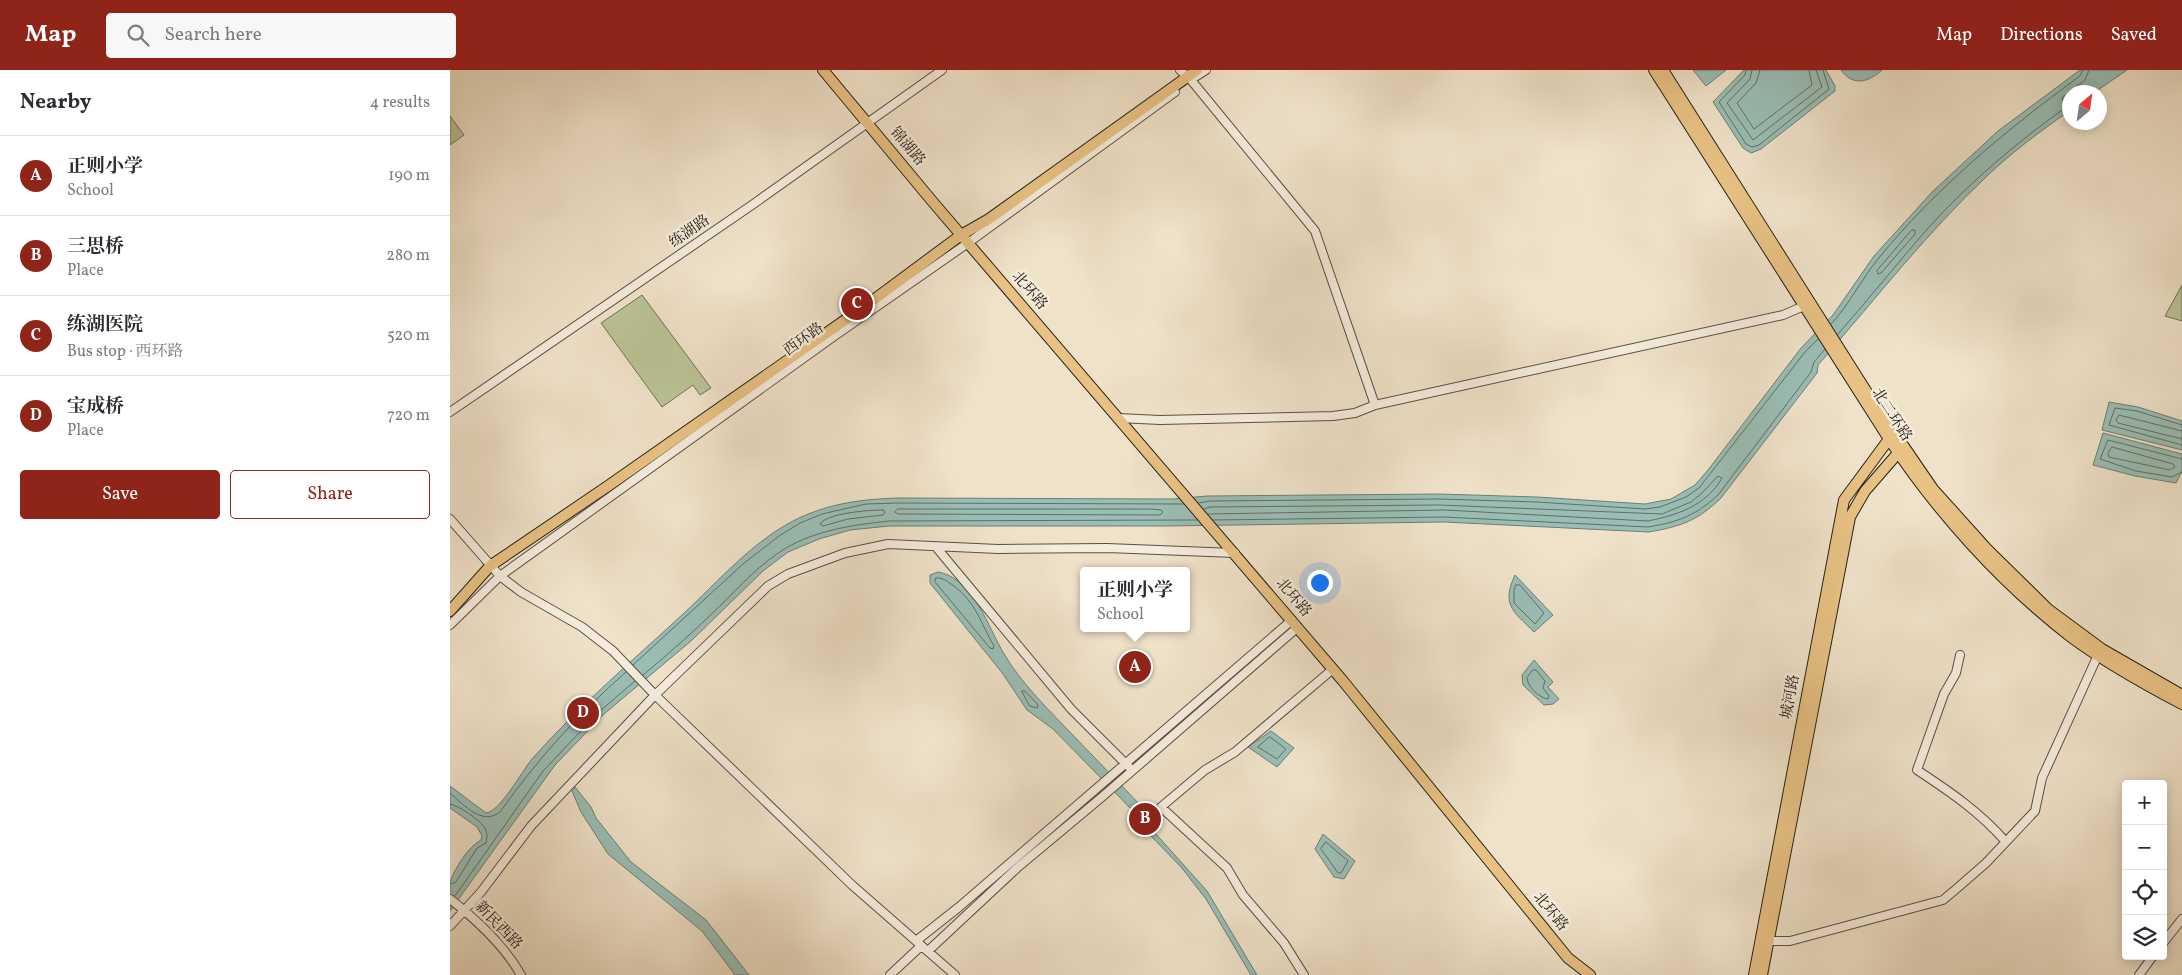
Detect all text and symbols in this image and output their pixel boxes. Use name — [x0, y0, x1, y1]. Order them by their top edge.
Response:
search box — [106, 13, 456, 58]
text: Map — [25, 18, 76, 52]
icon: search — [124, 21, 152, 49]
text: Search here — [164, 22, 262, 48]
text: Map — [1936, 23, 1972, 48]
text: Directions — [2000, 23, 2083, 48]
text: Saved — [2111, 23, 2157, 48]
north arrow — [2062, 85, 2107, 130]
text: Nearby — [20, 88, 91, 117]
text: 4 results — [370, 92, 430, 114]
street label: 锦湖路 — [884, 123, 930, 171]
text: 正则小学 — [67, 154, 143, 180]
text: A — [30, 165, 42, 187]
text: 190 m — [388, 165, 430, 187]
text: School — [67, 180, 114, 202]
street label: 练湖路 — [666, 210, 714, 254]
text: 三思桥 — [67, 234, 124, 260]
text: B — [31, 245, 41, 267]
text: 280 m — [386, 245, 430, 267]
text: Place — [67, 260, 104, 282]
street label: 北环路 — [1006, 267, 1052, 315]
pin: C — [841, 285, 873, 323]
text: 练湖医院 — [67, 312, 143, 338]
street label: 西环路 — [780, 318, 828, 362]
text: C — [31, 325, 41, 347]
text: 520 m — [387, 325, 430, 347]
text: Bus stop · 西环路 — [67, 341, 184, 363]
street label: 北二环路 — [1866, 384, 1916, 446]
text: 宝成桥 — [67, 394, 124, 420]
text: D — [30, 405, 42, 427]
text: 720 m — [387, 405, 430, 427]
text: Place — [67, 420, 104, 442]
button: Save — [20, 470, 220, 519]
button: Share — [230, 470, 430, 519]
popup — [1080, 567, 1190, 632]
your location — [1307, 570, 1333, 596]
street label: 北环路 — [1270, 574, 1316, 622]
text: 正则小学 — [1097, 578, 1173, 604]
text: School — [1097, 604, 1144, 626]
pin: A — [1119, 648, 1151, 686]
street label: 城河路 — [1776, 673, 1806, 721]
pin: D — [567, 694, 599, 732]
map controls — [2122, 780, 2167, 960]
button: + — [2122, 780, 2167, 825]
pin: B — [1129, 800, 1161, 838]
button: − — [2122, 825, 2167, 870]
button: locate — [2122, 870, 2167, 915]
street label: 北环路 — [1528, 888, 1572, 936]
street label: 新民西路 — [470, 897, 526, 955]
button: layers — [2122, 915, 2167, 960]

